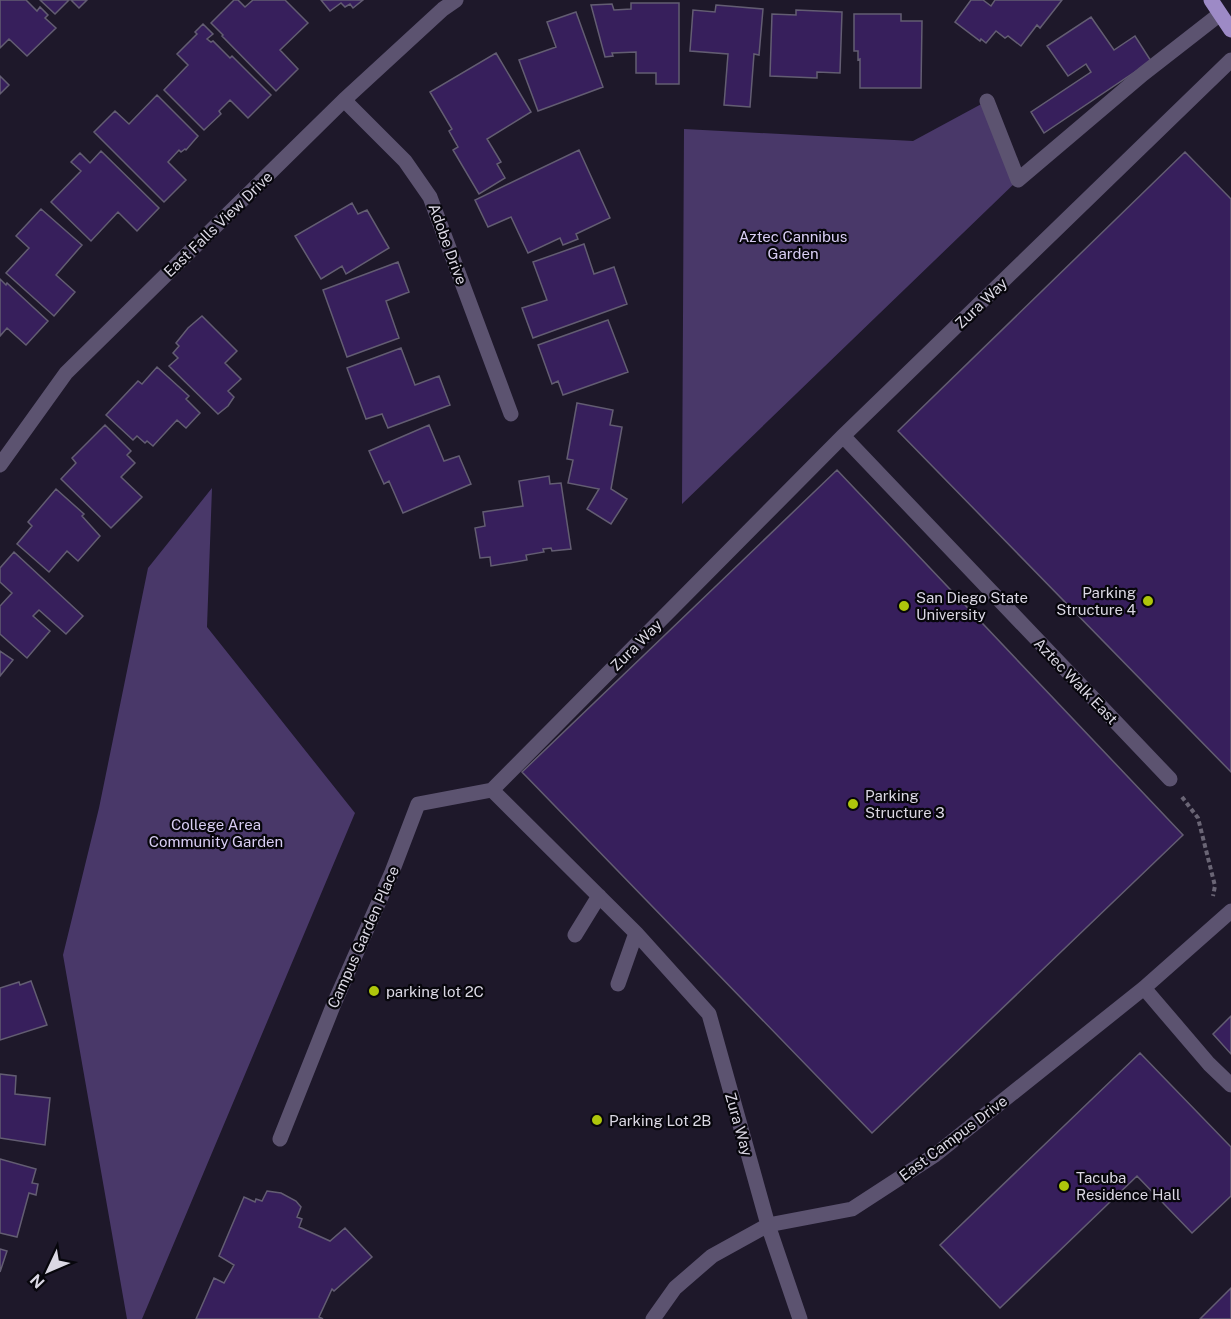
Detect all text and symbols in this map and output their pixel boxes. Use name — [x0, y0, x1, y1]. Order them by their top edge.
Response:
street label: East Falls View Drive — [160, 168, 276, 280]
street label: Adobe Drive — [426, 201, 470, 287]
park label: Aztec Cannibus Garden — [739, 228, 847, 262]
street label: Zura Way — [952, 274, 1010, 332]
place label: Parking Structure 4 — [1056, 584, 1136, 618]
place label: San Diego State University — [916, 589, 1028, 623]
marker: Parking Structure 4 — [1141, 594, 1155, 608]
marker: San Diego State University — [897, 599, 911, 613]
street label: Zura Way — [607, 616, 665, 674]
street label: Aztec Walk East — [1031, 635, 1121, 728]
place label: Parking Structure 3 — [865, 787, 945, 821]
marker: Parking Structure 3 — [846, 797, 860, 811]
park label: College Area Community Garden — [149, 816, 283, 850]
street label: Campus Garden Place — [324, 863, 402, 1011]
place label: parking lot 2C — [386, 983, 484, 1000]
marker: parking lot 2C — [367, 984, 381, 998]
street label: Zura Way — [722, 1090, 756, 1158]
street label: East Campus Drive — [896, 1092, 1010, 1184]
place label: Parking Lot 2B — [609, 1112, 711, 1129]
marker: Parking Lot 2B — [590, 1113, 604, 1127]
place label: Tacuba Residence Hall — [1076, 1169, 1181, 1203]
marker: Tacuba Residence Hall — [1057, 1179, 1071, 1193]
north arrow — [18, 1241, 78, 1301]
text: N — [26, 1270, 49, 1292]

